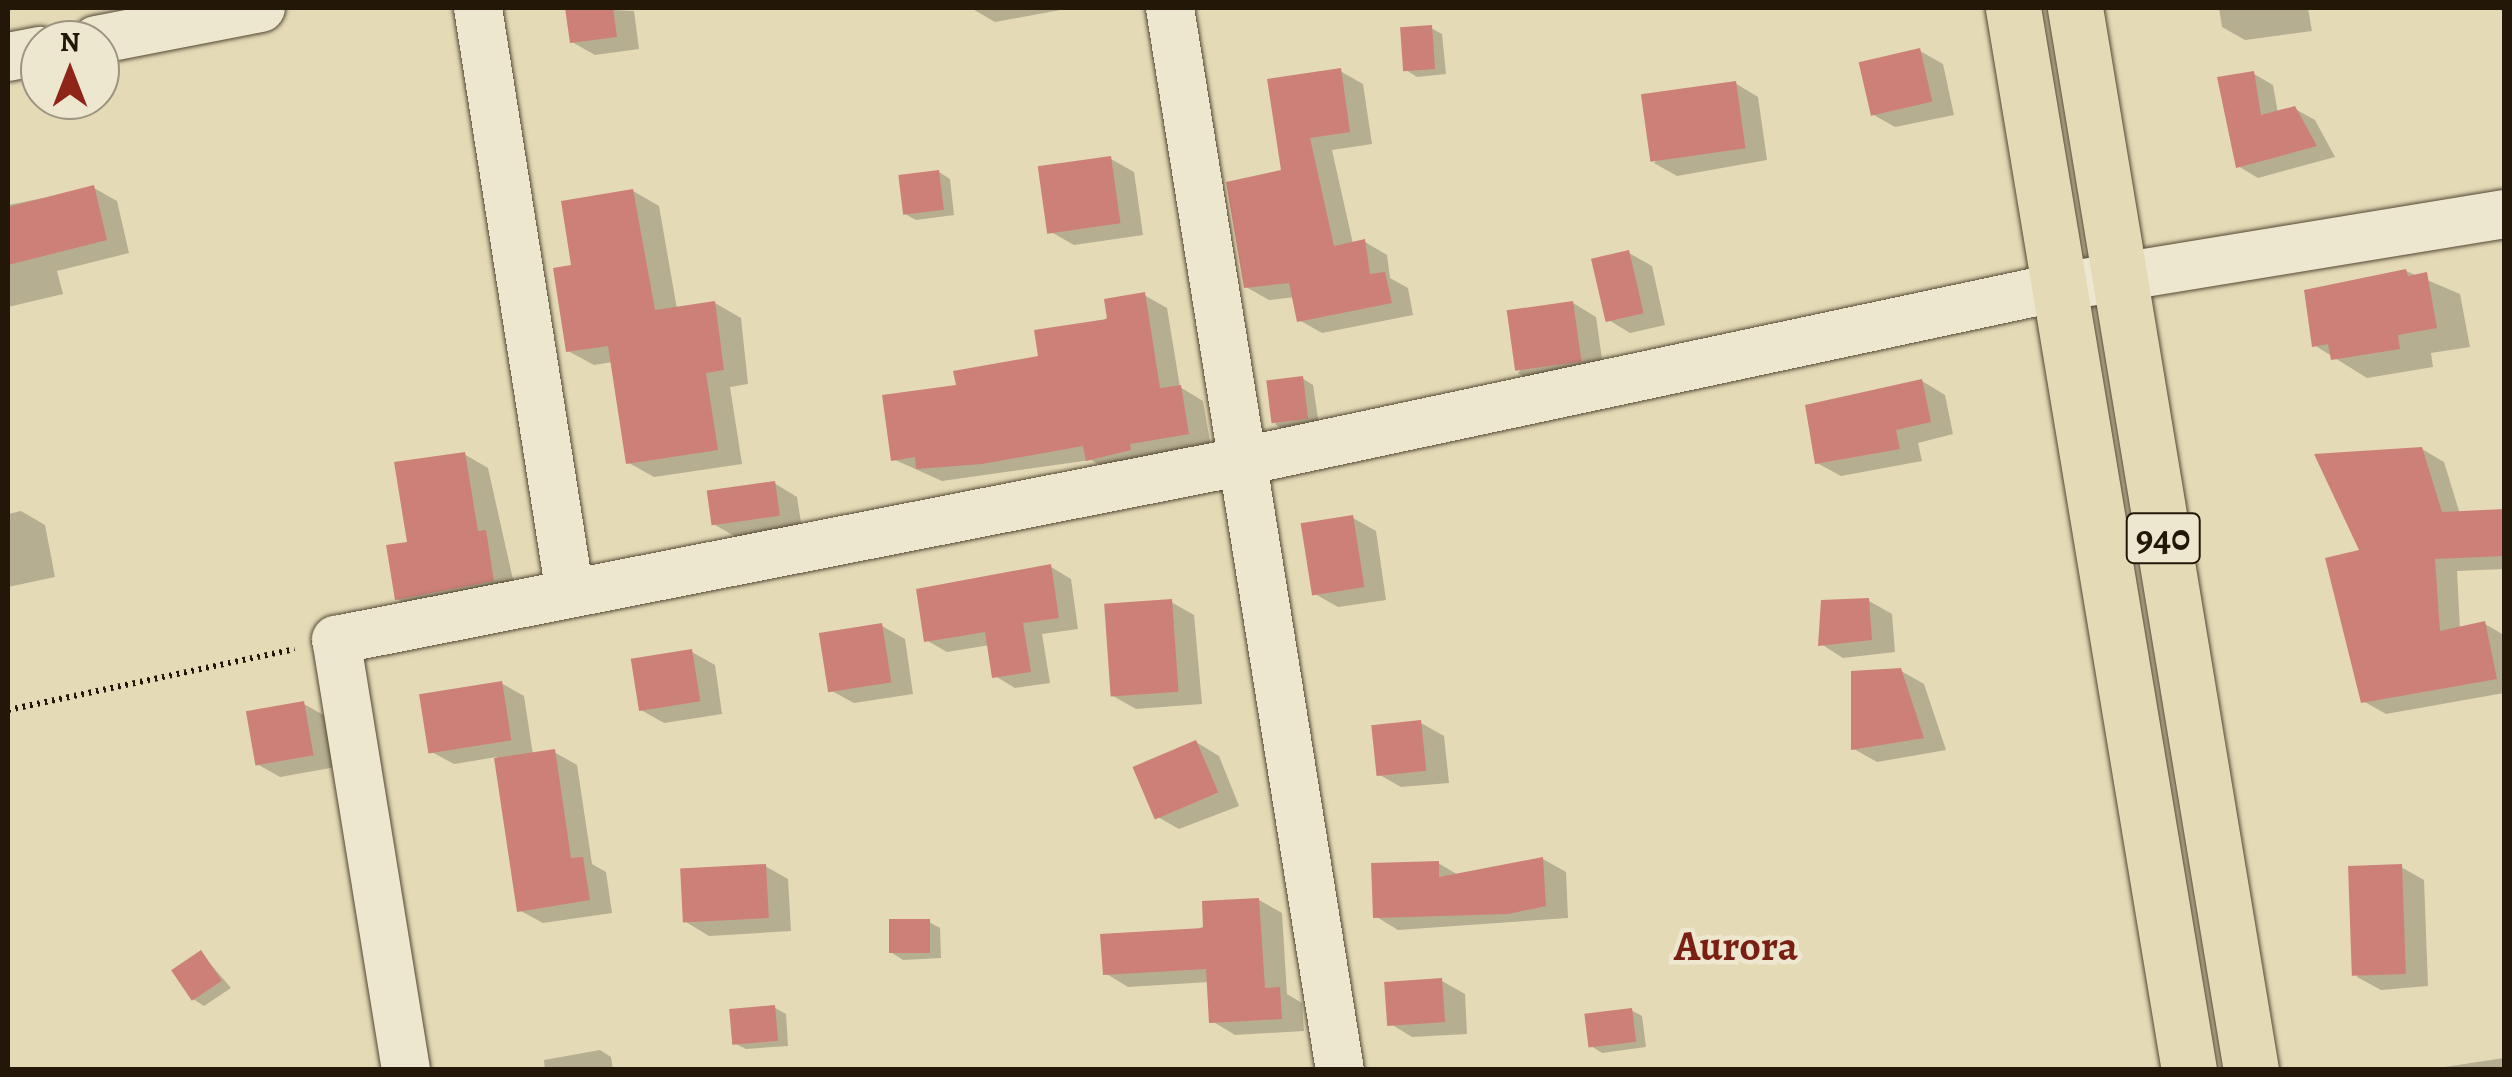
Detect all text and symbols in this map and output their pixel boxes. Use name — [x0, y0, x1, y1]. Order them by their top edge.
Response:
north arrow — [20, 20, 120, 120]
text: N — [60, 23, 80, 61]
road number: 940 — [2126, 505, 2200, 571]
district label: Aurora — [1674, 921, 1798, 971]

